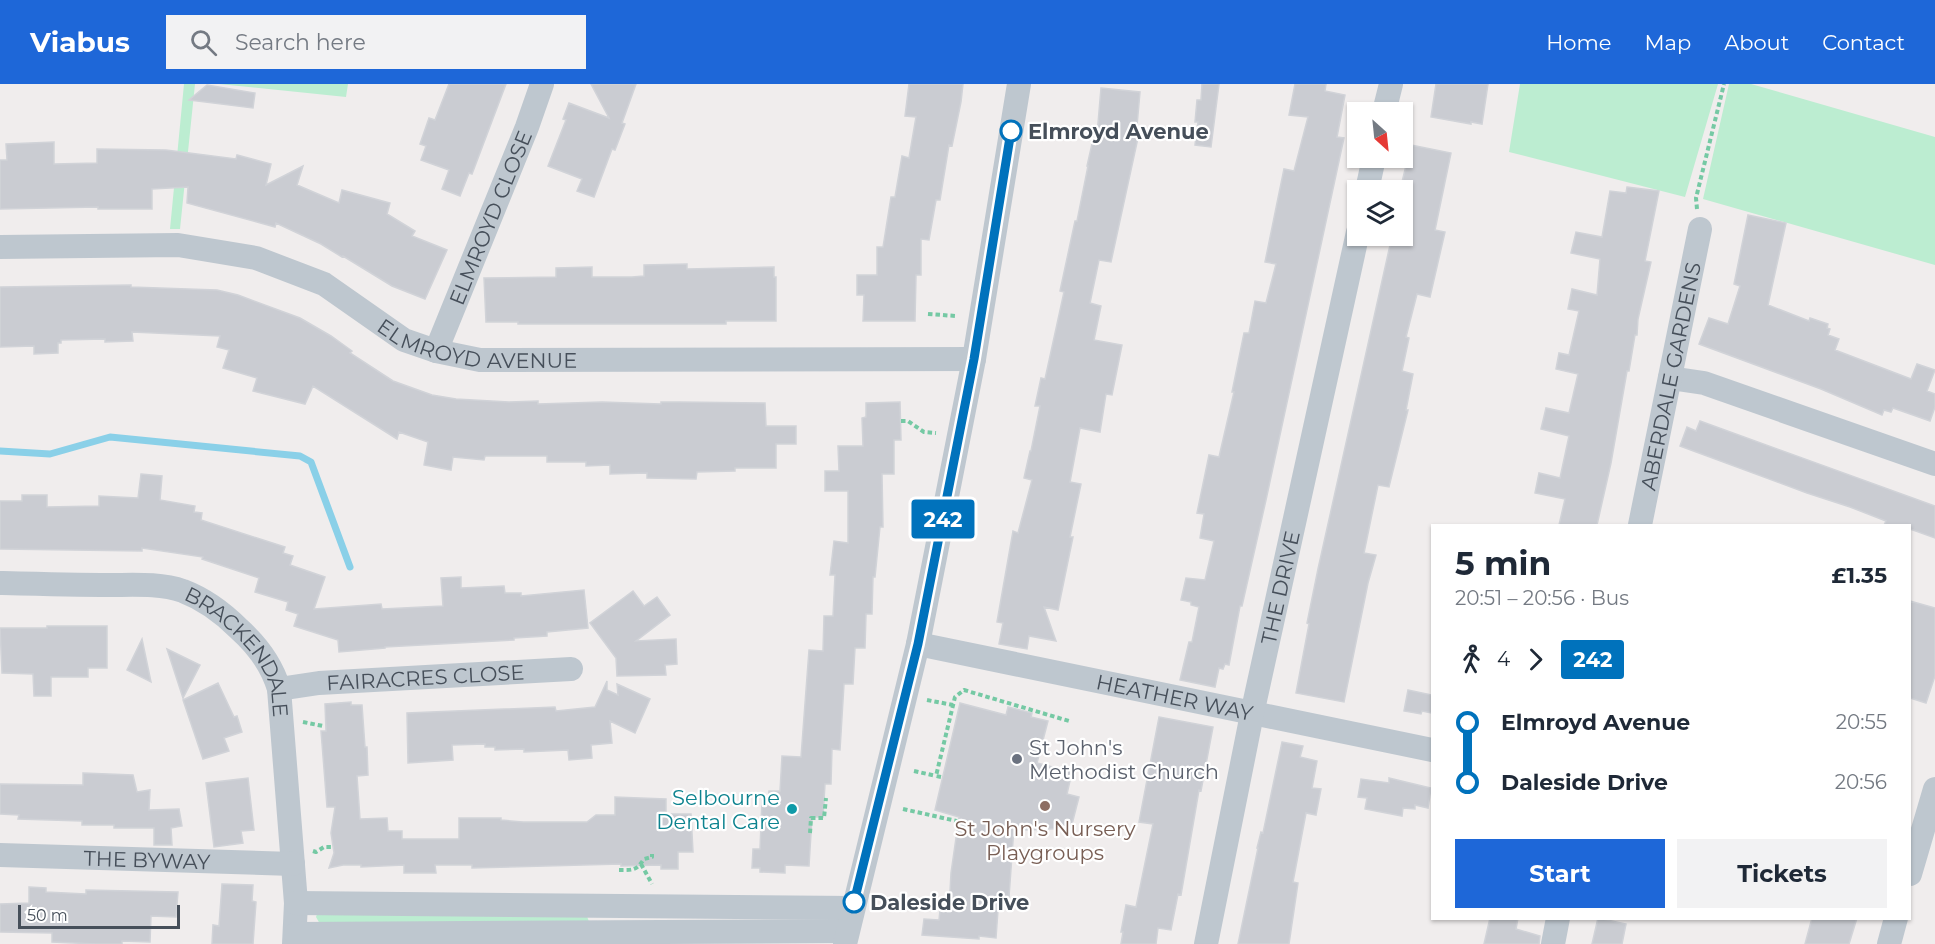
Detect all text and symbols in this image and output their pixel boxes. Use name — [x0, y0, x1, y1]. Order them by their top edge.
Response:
search box — [166, 15, 586, 69]
text: Viabus — [30, 25, 130, 59]
icon: search — [187, 26, 220, 59]
text: Search here — [235, 29, 366, 56]
text: Home — [1546, 30, 1611, 55]
text: Map — [1644, 30, 1691, 55]
text: About — [1724, 30, 1789, 55]
text: Contact — [1822, 30, 1905, 55]
north arrow — [1347, 102, 1413, 168]
map controls — [1347, 102, 1413, 246]
place label: Elmroyd Avenue — [1028, 119, 1209, 144]
marker: Elmroyd Avenue — [1000, 120, 1022, 142]
street label: ELMROYD CLOSE — [444, 127, 537, 309]
button: layers — [1347, 180, 1413, 246]
street label: ABERDALE GARDENS — [1635, 260, 1706, 492]
street label: ELMROYD AVENUE — [373, 313, 577, 372]
line badge: 242 — [908, 500, 978, 538]
text: 242 — [923, 507, 963, 532]
street label: THE DRIVE — [1255, 528, 1304, 647]
text: 5 min — [1455, 543, 1551, 583]
text: £1.35 — [1832, 562, 1887, 589]
street label: BRACKENDALE — [181, 581, 294, 718]
text: 20:51 – 20:56 · Bus — [1455, 586, 1629, 610]
icon: walk — [1455, 643, 1488, 676]
icon: forward — [1519, 643, 1552, 676]
text: 4 — [1497, 647, 1510, 671]
text: 242 — [1573, 647, 1612, 672]
street label: FAIRACRES CLOSE — [326, 659, 525, 695]
street label: HEATHER WAY — [1094, 669, 1256, 725]
text: Elmroyd Avenue — [1501, 709, 1690, 736]
text: 20:55 — [1836, 710, 1887, 734]
place label: St John's Methodist Church — [1029, 735, 1219, 784]
marker: St John's Methodist Church — [1010, 752, 1024, 766]
text: Daleside Drive — [1501, 769, 1668, 796]
text: 20:56 — [1835, 770, 1887, 794]
place label: Selbourne Dental Care — [656, 785, 780, 834]
marker: St John's Nursery Playgroups — [1038, 799, 1052, 813]
marker: Selbourne Dental Care — [785, 802, 799, 816]
place label: St John's Nursery Playgroups — [954, 816, 1136, 865]
button: Start — [1455, 839, 1665, 908]
button: Tickets — [1677, 839, 1887, 908]
street label: THE BYWAY — [83, 845, 211, 874]
place label: Daleside Drive — [870, 890, 1029, 915]
marker: Daleside Drive — [843, 891, 865, 913]
scale bar — [18, 902, 180, 930]
text: 50 m — [27, 906, 68, 925]

